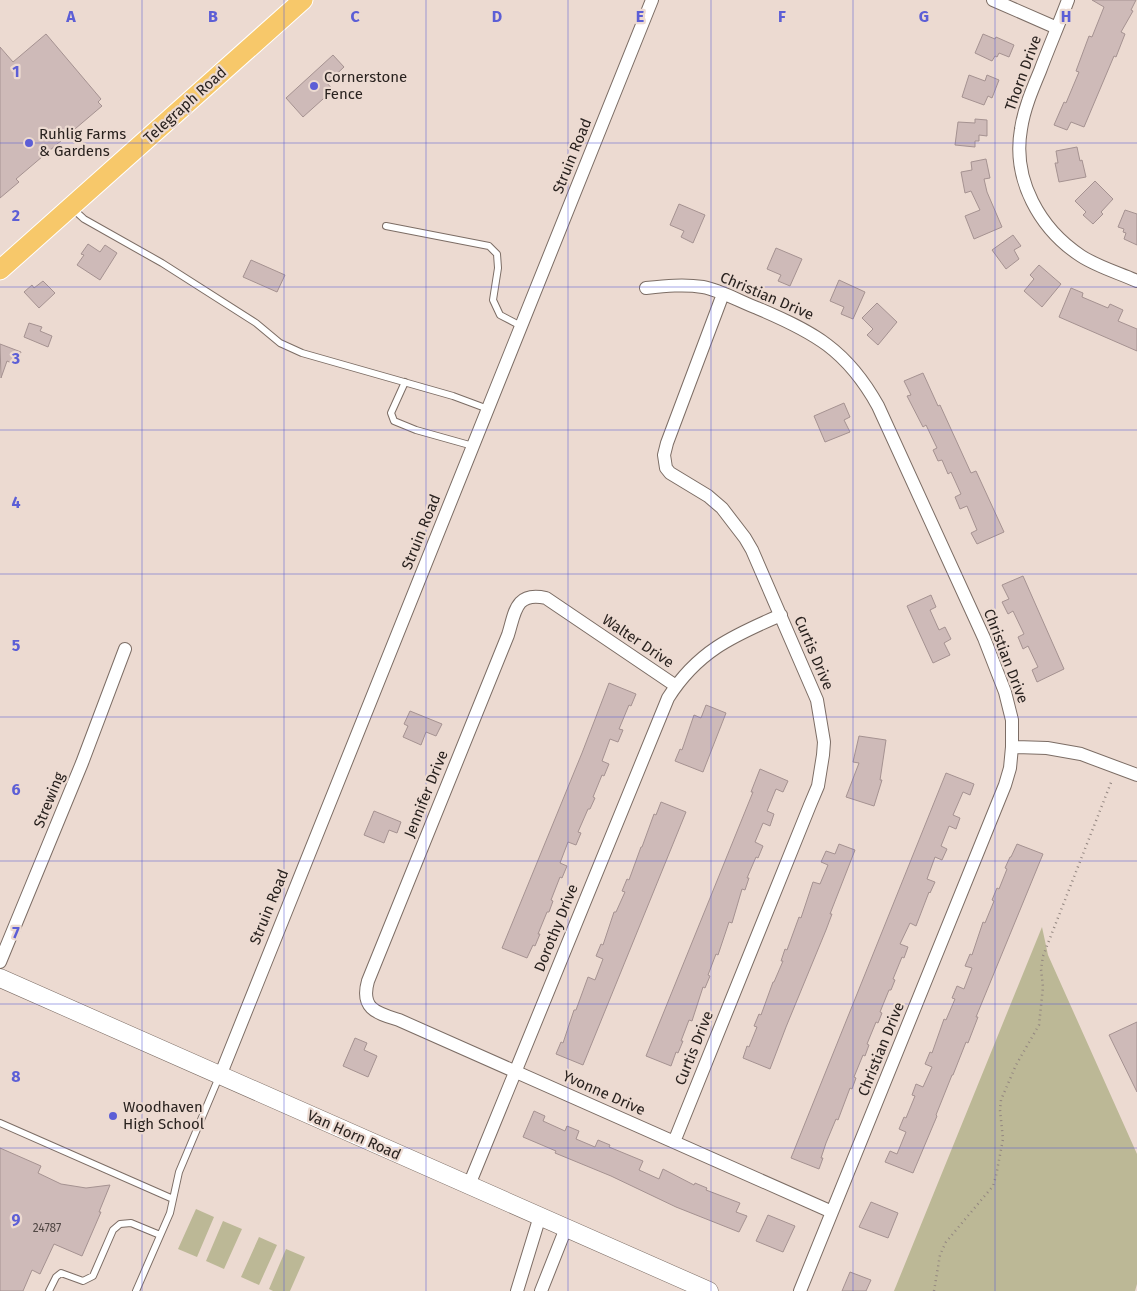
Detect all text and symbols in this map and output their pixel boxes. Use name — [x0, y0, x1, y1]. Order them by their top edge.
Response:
text: A — [65, 7, 76, 26]
text: B — [208, 7, 218, 26]
text: C — [350, 7, 360, 26]
text: D — [492, 7, 502, 26]
text: E — [636, 7, 644, 26]
text: F — [778, 7, 786, 26]
text: G — [919, 7, 929, 26]
text: H — [1061, 7, 1071, 26]
street label: Thorn Drive — [1001, 33, 1045, 113]
text: 1 — [12, 62, 20, 81]
street label: Telegraph Road — [140, 63, 230, 147]
place label: Cornerstone Fence — [324, 68, 407, 103]
marker: Cornerstone Fence — [308, 80, 320, 92]
street label: Struin Road — [549, 116, 595, 196]
place label: Ruhlig Farms & Gardens — [39, 125, 126, 160]
marker: Ruhlig Farms & Gardens — [23, 137, 35, 149]
text: 2 — [12, 206, 20, 225]
street label: Christian Drive — [718, 268, 816, 324]
text: 3 — [11, 349, 20, 368]
street label: Struin Road — [398, 492, 444, 572]
text: 4 — [11, 493, 21, 512]
street label: Christian Drive — [980, 606, 1032, 706]
street label: Walter Drive — [599, 610, 677, 672]
street label: Curtis Drive — [790, 613, 838, 693]
text: 5 — [12, 636, 21, 655]
street label: Jennifer Drive — [400, 748, 452, 840]
street label: Strewing — [30, 769, 68, 831]
text: 6 — [11, 780, 21, 799]
street label: Struin Road — [246, 867, 292, 947]
street label: Dorothy Drive — [530, 881, 582, 975]
text: 7 — [12, 923, 20, 942]
street label: Christian Drive — [854, 999, 908, 1099]
street label: Curtis Drive — [671, 1008, 717, 1088]
text: 8 — [11, 1067, 21, 1086]
street label: Yvonne Drive — [560, 1067, 648, 1119]
place label: Woodhaven High School — [123, 1098, 205, 1133]
street label: Van Horn Road — [304, 1106, 404, 1164]
marker: Woodhaven High School — [107, 1110, 119, 1122]
text: 9 — [12, 1210, 21, 1229]
house number: 24787 — [33, 1221, 61, 1235]

